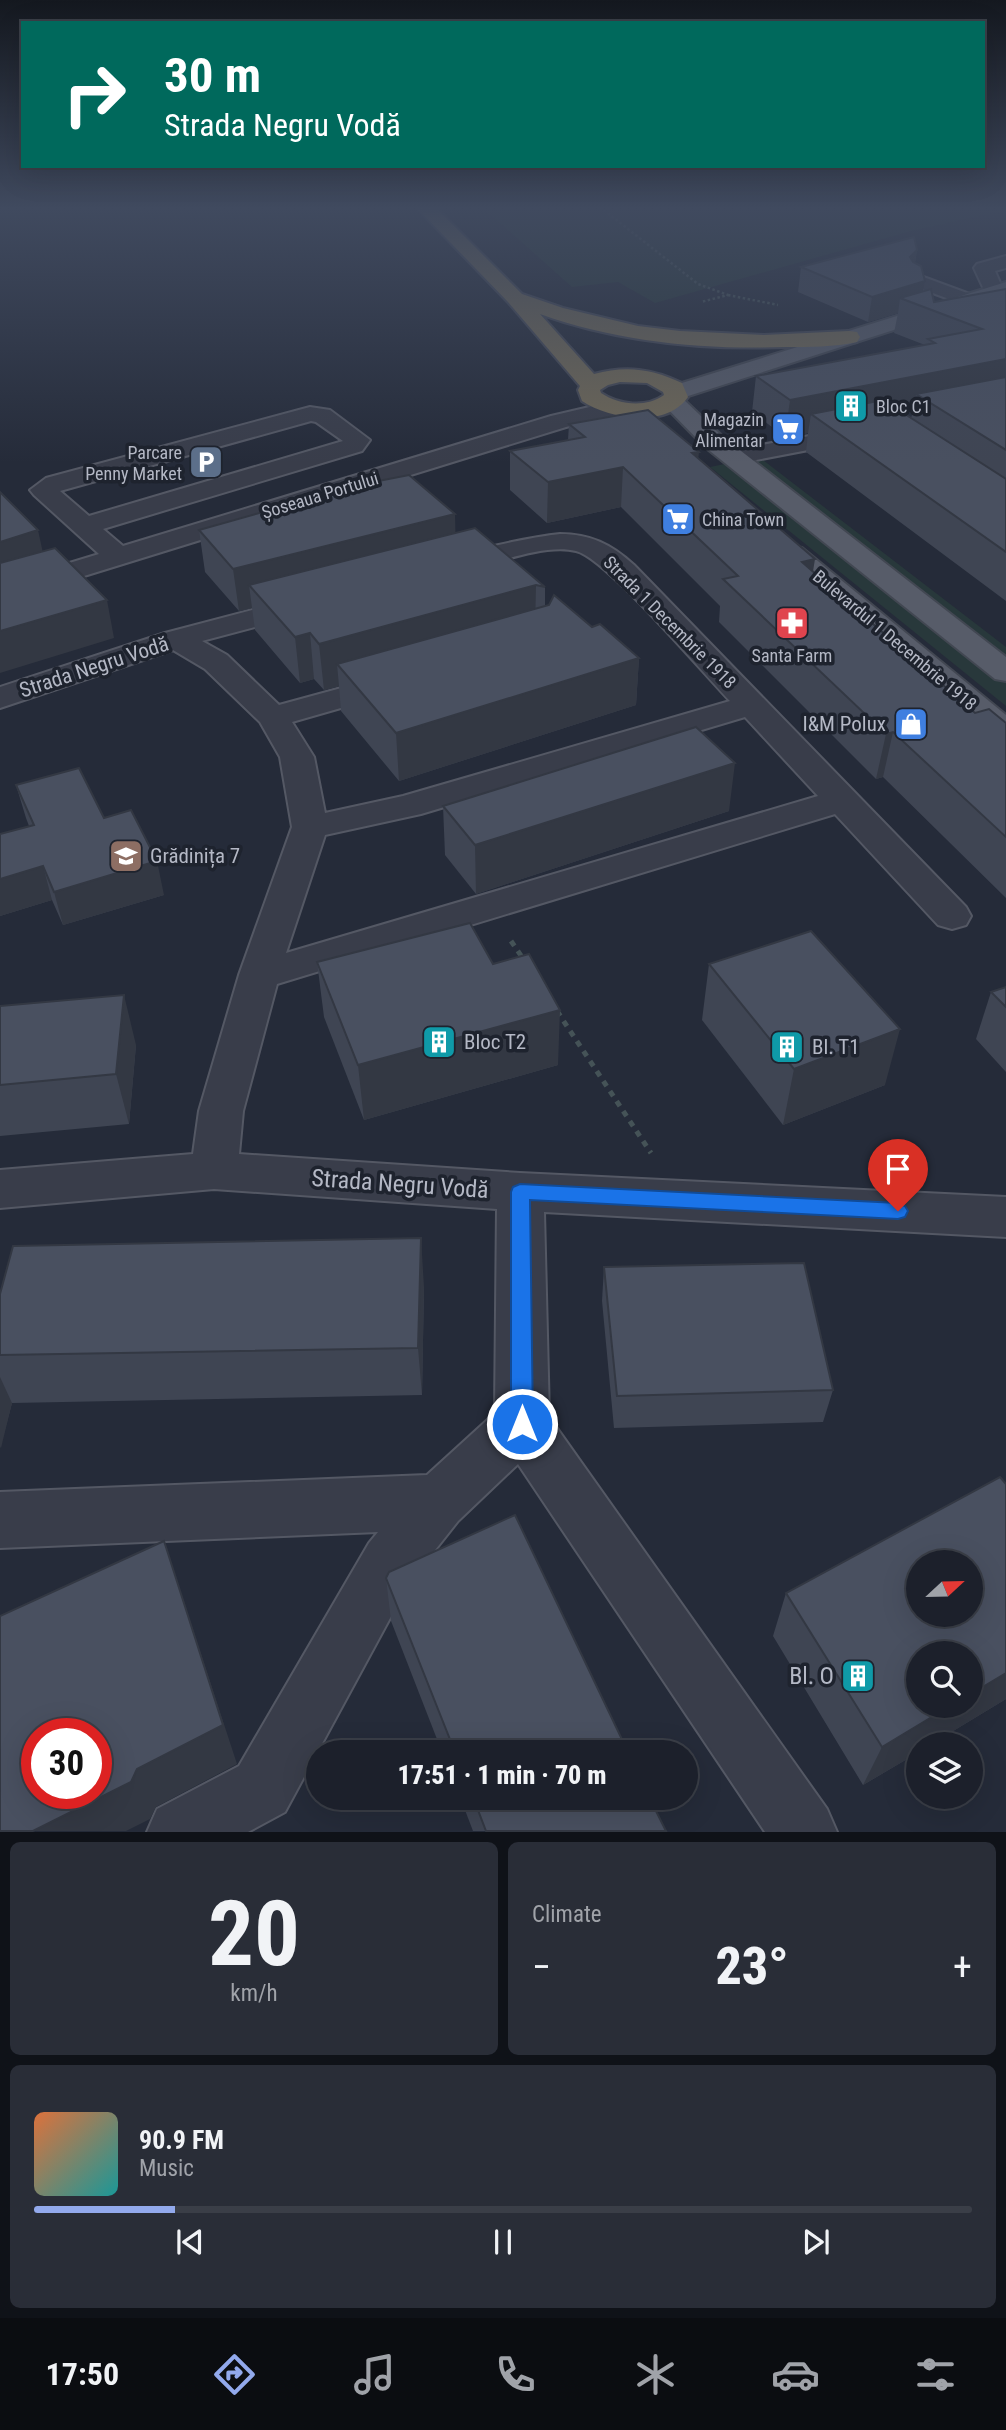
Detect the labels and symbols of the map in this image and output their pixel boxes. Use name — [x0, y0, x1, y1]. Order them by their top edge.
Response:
building icon: Bloc C1 — [832, 387, 870, 425]
place label: Bloc C1 — [876, 396, 931, 417]
place label: Magazin Alimentar — [695, 409, 765, 451]
supermarket icon: Magazin Alimentar — [769, 410, 807, 448]
place label: Parcare Penny Market — [85, 442, 182, 484]
parking icon: Parcare Penny Market — [187, 443, 225, 481]
street label: Șoseaua Portului — [259, 467, 381, 524]
supermarket icon: China Town — [659, 500, 697, 538]
place label: China Town — [702, 509, 784, 530]
street label: Strada 1 Decembrie 1918 — [599, 551, 741, 693]
street label: Bulevardul 1 Decembrie 1918 — [809, 565, 981, 715]
pharmacy icon: Santa Farm — [773, 604, 811, 642]
street label: Strada Negru Vodă — [16, 632, 172, 702]
place label: Santa Farm — [752, 645, 832, 666]
shop icon: I&M Polux — [892, 705, 930, 743]
place label: I&M Polux — [802, 712, 886, 736]
school or university icon: Grădinița 7 — [107, 837, 145, 875]
place label: Grădinița 7 — [150, 844, 240, 869]
building icon: Bloc T2 — [420, 1023, 458, 1061]
building icon: Bl. T1 — [768, 1028, 806, 1066]
place label: Bloc T2 — [464, 1030, 526, 1054]
place label: Bl. T1 — [812, 1035, 860, 1059]
pin — [868, 1139, 928, 1211]
street label: Strada Negru Vodă — [310, 1164, 490, 1204]
position arrow — [485, 1387, 559, 1461]
north arrow — [906, 1550, 984, 1628]
building icon: Bl. O — [839, 1657, 877, 1695]
place label: Bl. O — [789, 1662, 834, 1690]
speed limit sign: 30 — [21, 1718, 112, 1809]

